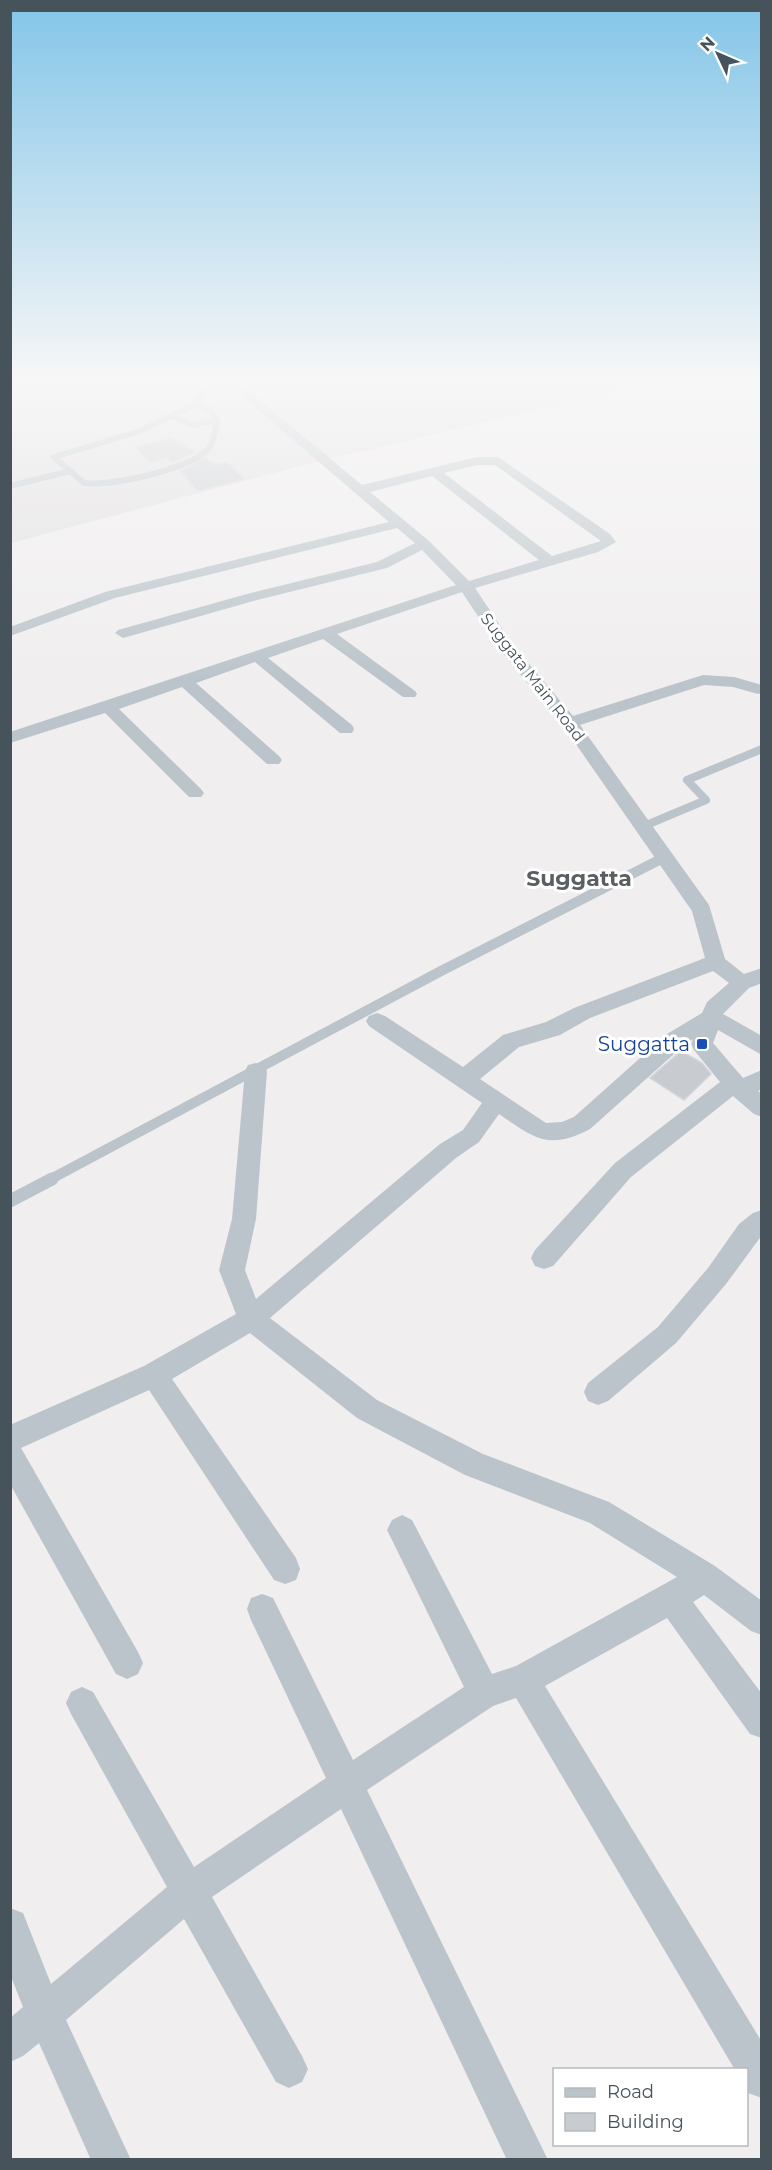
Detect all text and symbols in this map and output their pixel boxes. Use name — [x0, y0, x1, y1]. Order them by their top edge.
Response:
north arrow — [688, 24, 748, 84]
text: N — [696, 33, 719, 55]
street label: Suggata Main Road — [477, 609, 589, 745]
district label: Suggatta — [526, 865, 632, 892]
place label: Suggatta — [598, 1032, 690, 1056]
marker: Suggatta — [695, 1037, 709, 1051]
legend — [553, 2068, 748, 2146]
text: Road — [607, 2081, 654, 2103]
text: Building — [607, 2111, 684, 2133]

